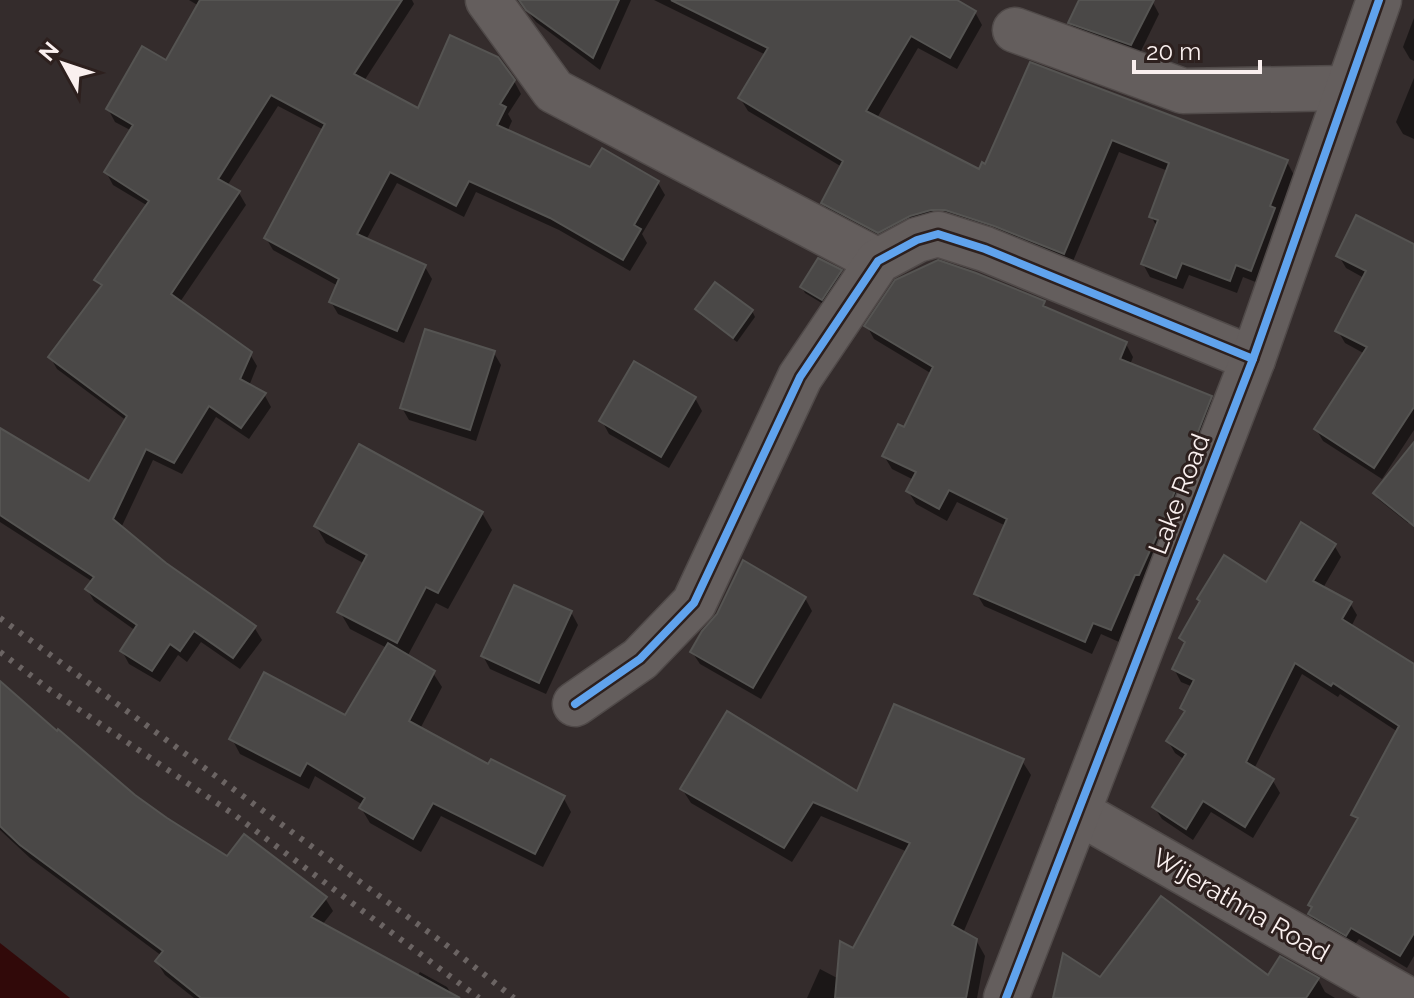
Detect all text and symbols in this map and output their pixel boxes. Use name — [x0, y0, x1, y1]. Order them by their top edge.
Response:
north arrow — [24, 24, 104, 104]
scale bar — [1134, 24, 1260, 74]
text: N — [33, 36, 64, 66]
text: 20 m — [1146, 37, 1201, 66]
street label: Lake Road — [1142, 429, 1216, 559]
street label: Wijerathna Road — [1147, 842, 1335, 968]

